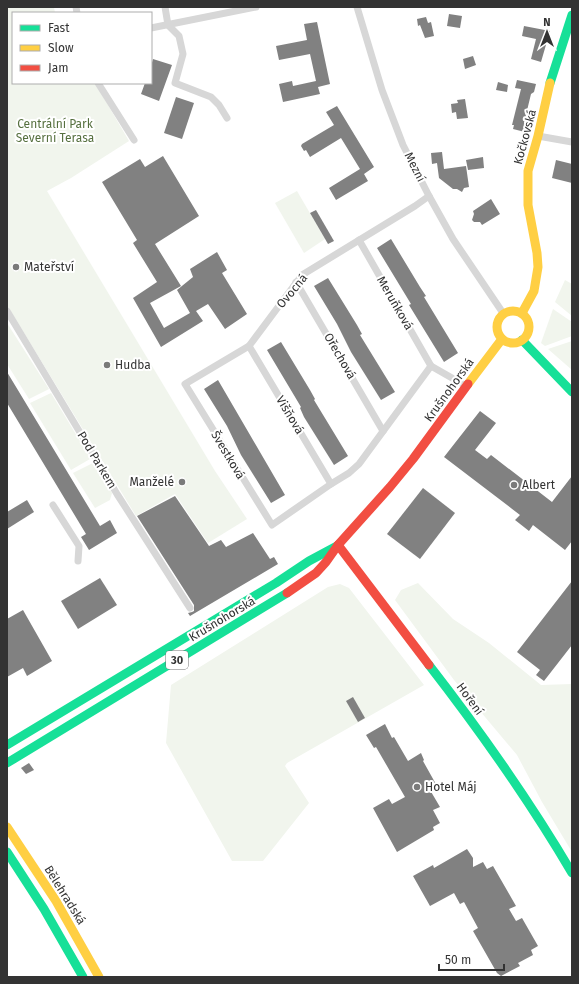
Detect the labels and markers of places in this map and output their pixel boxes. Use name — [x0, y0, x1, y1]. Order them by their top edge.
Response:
place label: Mateřství — [24, 260, 75, 274]
marker: Mateřství — [11, 262, 21, 272]
place label: Hudba — [115, 358, 151, 372]
marker: Hudba — [102, 360, 112, 370]
place label: Manželé — [129, 475, 174, 489]
marker: Manželé — [177, 477, 187, 487]
place label: Albert — [522, 478, 556, 492]
marker: Albert — [509, 480, 519, 490]
place label: Hotel Máj — [425, 780, 477, 794]
marker: Hotel Máj — [412, 782, 422, 792]

